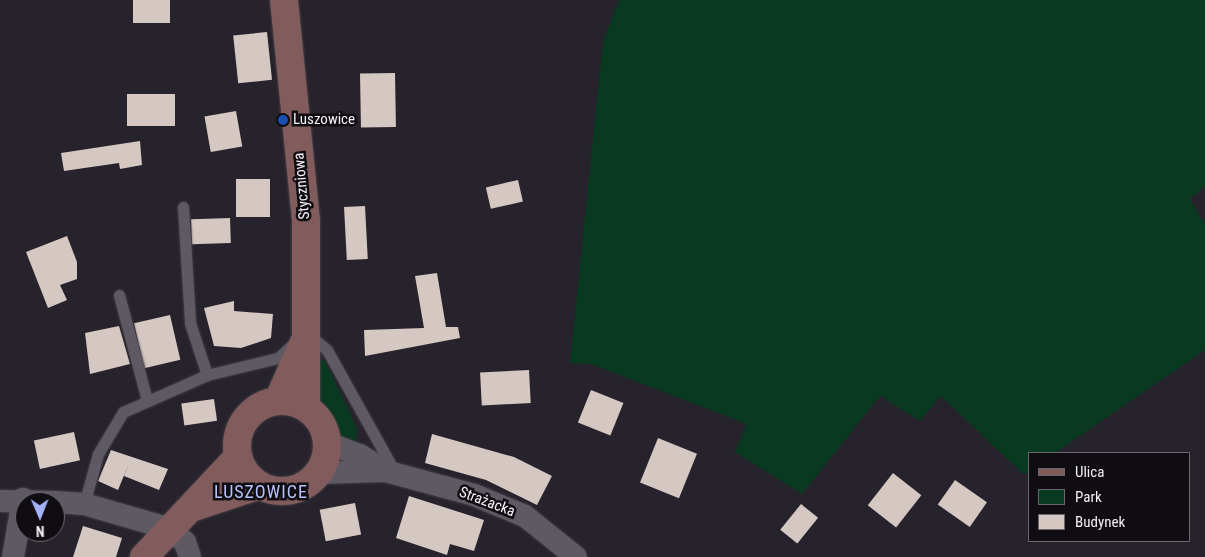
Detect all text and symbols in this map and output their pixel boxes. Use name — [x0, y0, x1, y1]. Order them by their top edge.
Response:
place label: Luszowice — [293, 111, 355, 129]
marker: Luszowice — [277, 114, 289, 126]
street label: Styczniowa — [290, 152, 314, 220]
legend — [1028, 452, 1190, 542]
text: Ulica — [1075, 463, 1104, 481]
district label: LUSZOWICE — [213, 481, 309, 503]
street label: Strażacka — [457, 483, 517, 521]
text: Park — [1075, 488, 1102, 506]
north arrow — [15, 492, 65, 542]
text: Budynek — [1075, 513, 1125, 531]
text: N — [36, 523, 45, 539]

